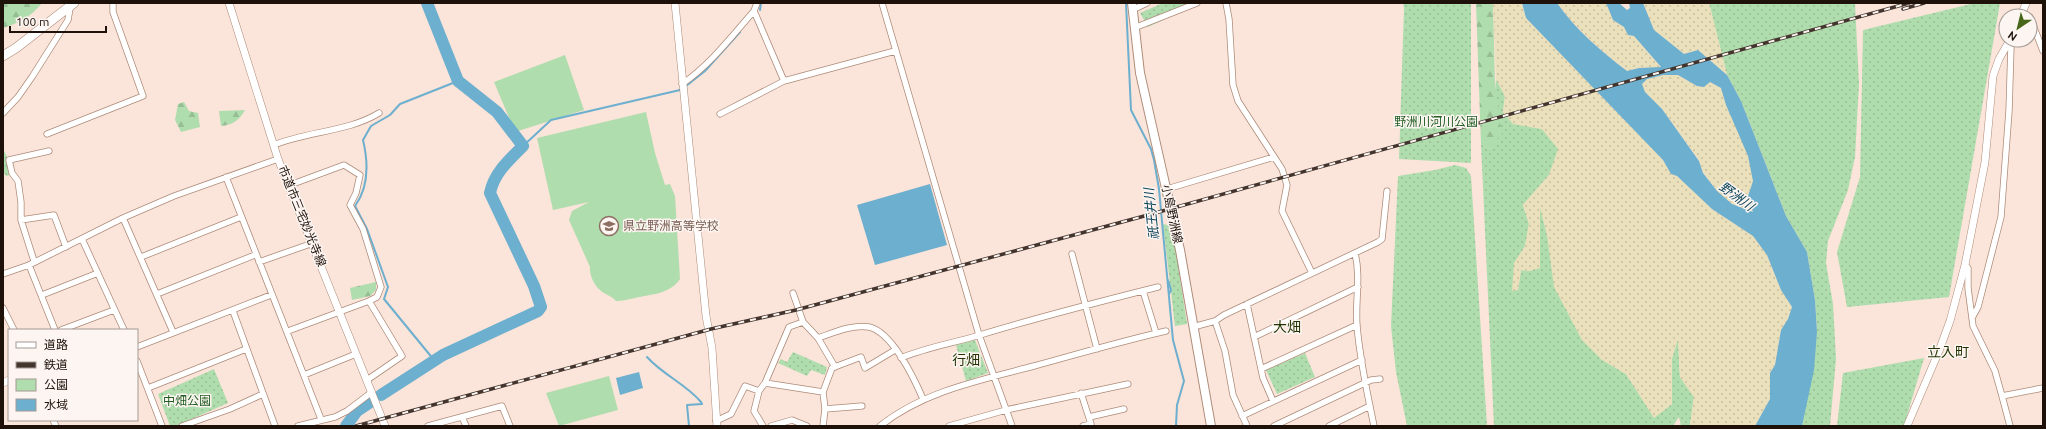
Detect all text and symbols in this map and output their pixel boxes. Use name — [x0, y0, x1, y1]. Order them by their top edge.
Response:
scale bar — [10, 8, 106, 34]
north arrow — [1998, 8, 2038, 48]
text: 100 m — [16, 15, 49, 28]
text: N — [2005, 29, 2019, 43]
park label: 野洲川河川公園 — [1394, 115, 1478, 128]
street label: 市道市三宅妙光寺線 — [276, 163, 329, 268]
water label: 野洲川 — [1717, 179, 1759, 214]
street label: 小島野洲線 — [1160, 183, 1185, 245]
water label: 祇王井川 — [1141, 185, 1161, 241]
school or university icon: 県立野洲高等学校 — [598, 215, 620, 237]
place label: 県立野洲高等学校 — [623, 219, 719, 232]
district label: 大畑 — [1273, 319, 1301, 335]
legend — [8, 329, 138, 421]
text: 道路 — [44, 338, 68, 351]
district label: 立入町 — [1927, 344, 1969, 360]
district label: 行畑 — [952, 352, 980, 368]
text: 鉄道 — [44, 358, 68, 371]
text: 公園 — [44, 378, 68, 391]
park label: 中畑公園 — [163, 394, 211, 407]
text: 水域 — [44, 398, 68, 411]

